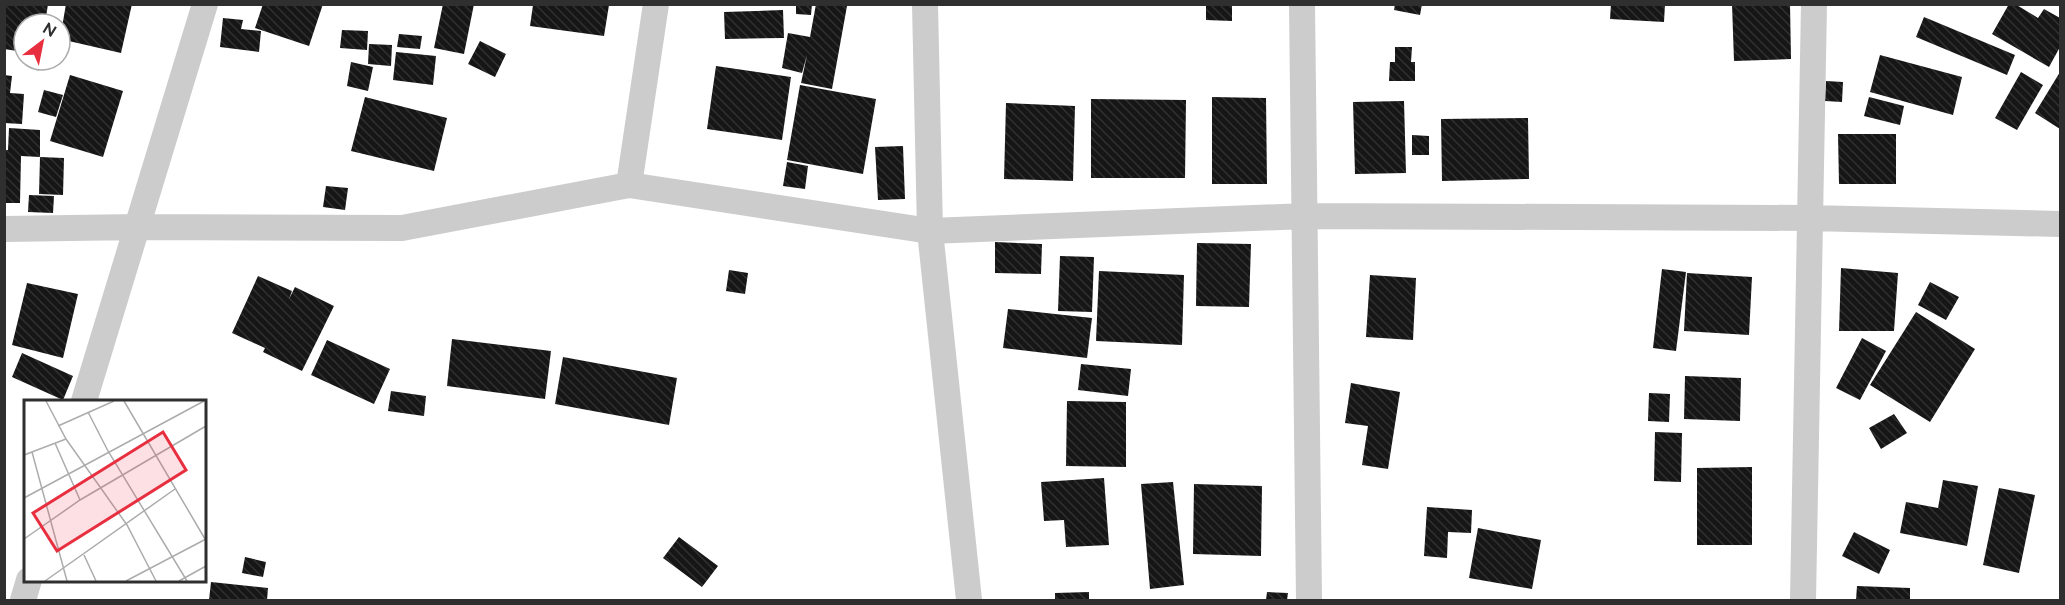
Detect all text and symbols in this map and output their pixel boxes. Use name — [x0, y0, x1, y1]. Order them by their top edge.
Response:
north arrow — [12, 12, 72, 72]
text: N — [39, 18, 60, 41]
inset map — [24, 400, 206, 581]

